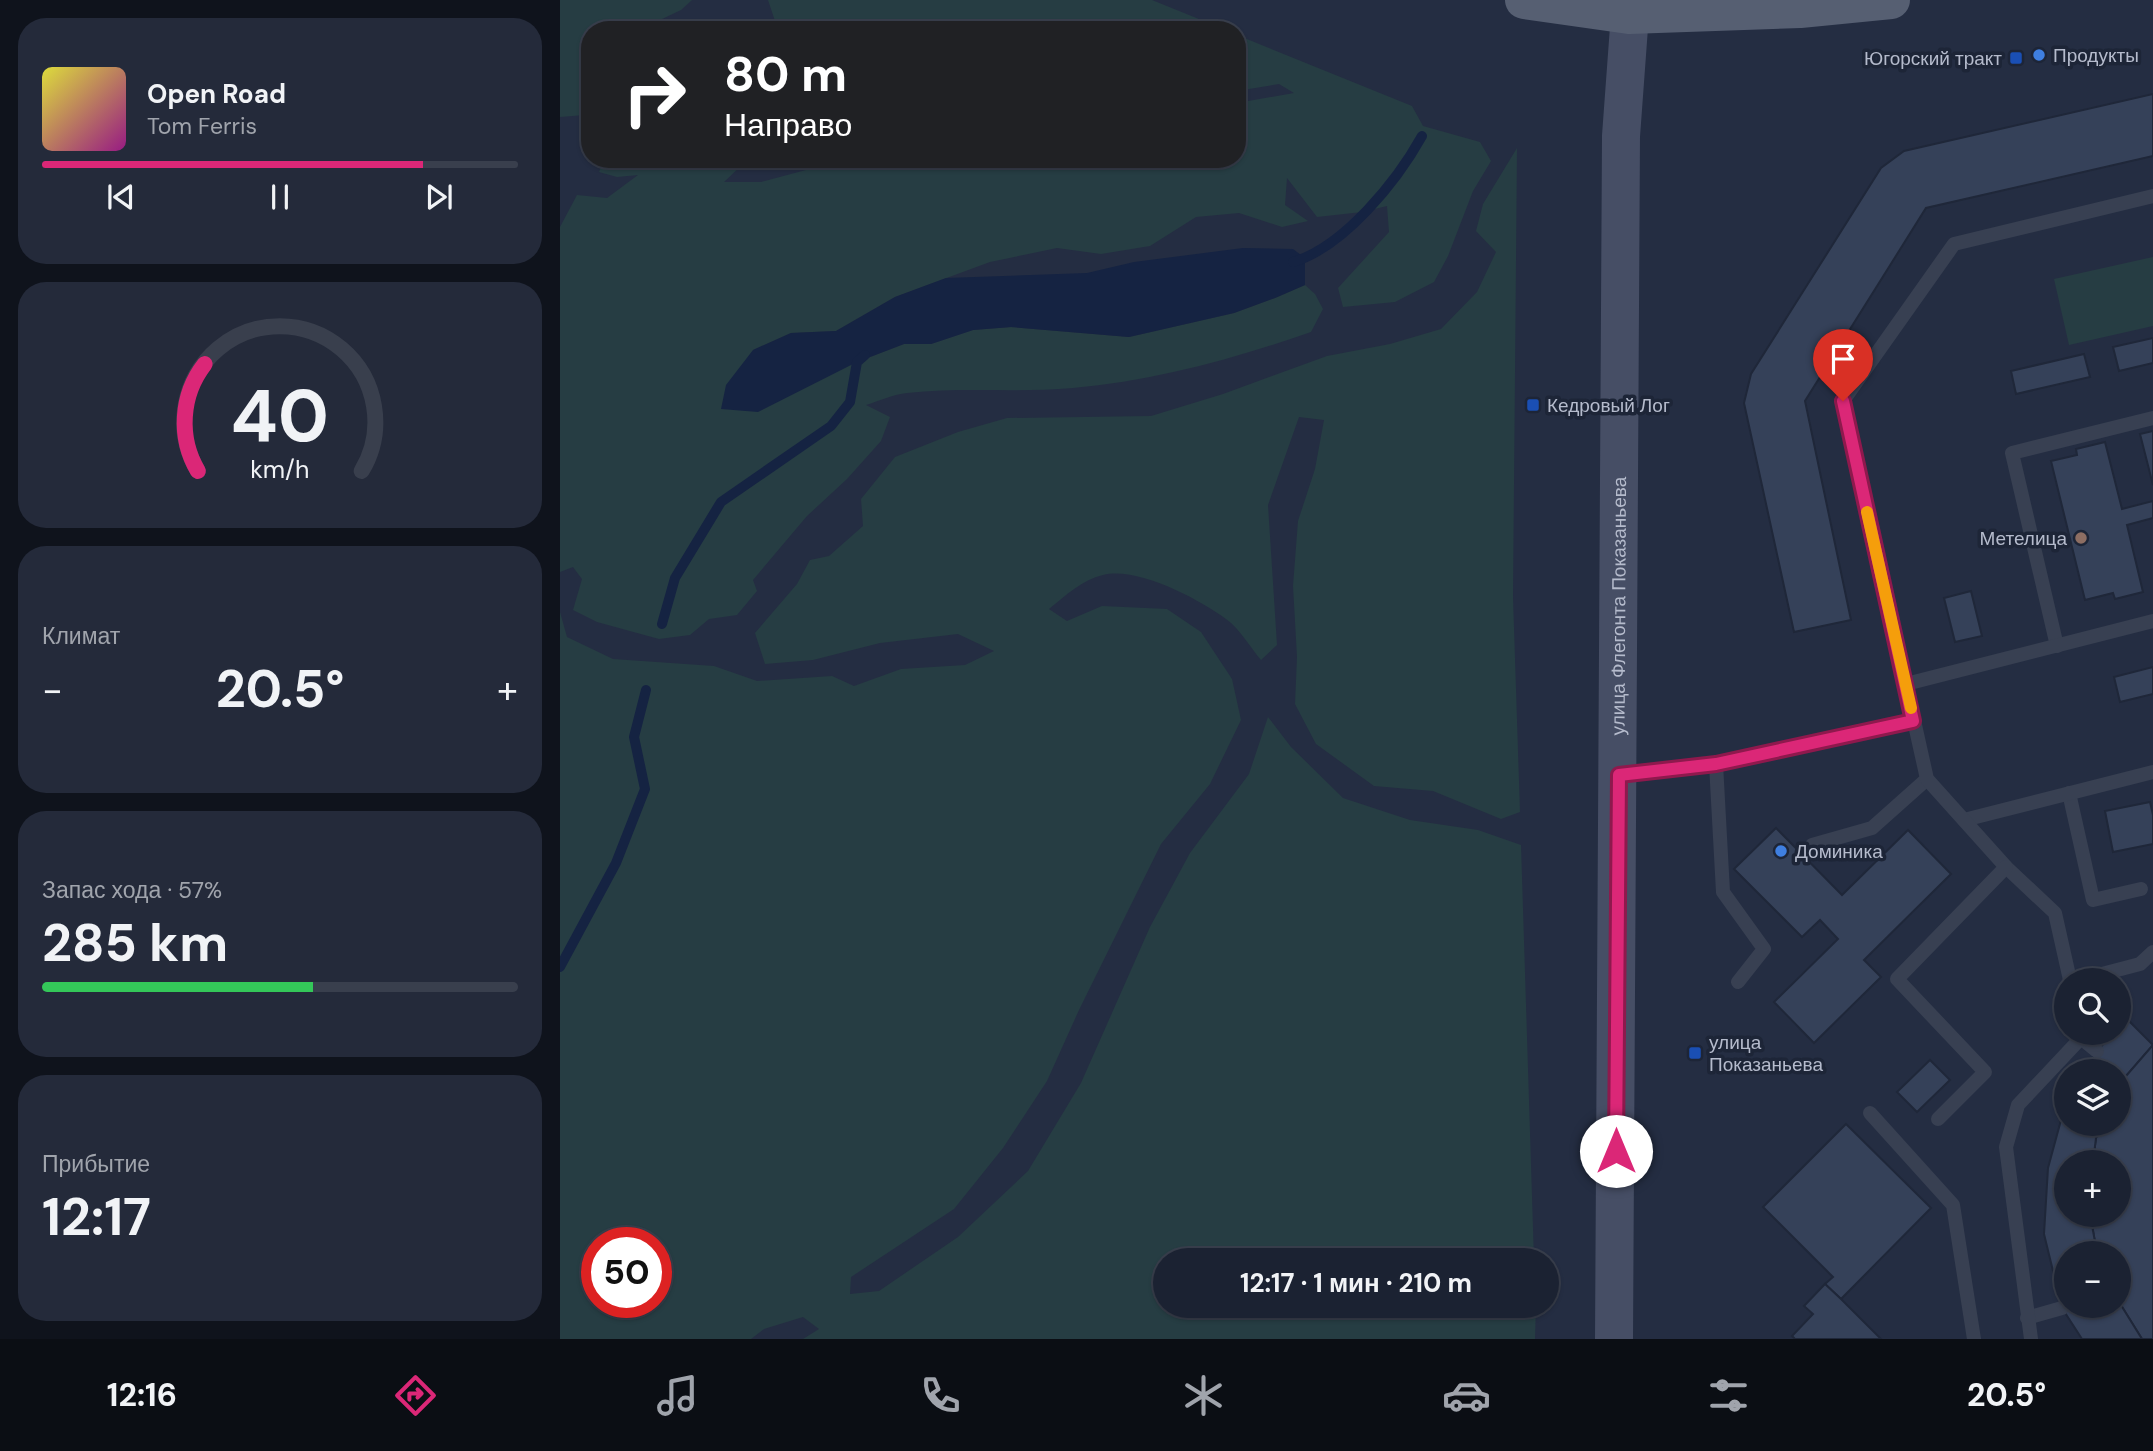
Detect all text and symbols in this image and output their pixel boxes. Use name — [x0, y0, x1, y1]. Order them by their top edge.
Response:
text: 80 m — [724, 42, 847, 106]
place label: Продукты — [2053, 43, 2139, 68]
place label: Югорский тракт — [1864, 46, 2002, 71]
marker: Продукты — [2031, 47, 2047, 63]
icon: right — [609, 49, 700, 140]
marker: Югорский тракт — [2008, 50, 2024, 66]
text: Open Road — [147, 77, 286, 111]
text: Направо — [724, 104, 852, 146]
text: Tom Ferris — [147, 111, 257, 141]
icon: previous — [102, 178, 140, 216]
icon: pause — [261, 178, 299, 216]
icon: next — [420, 178, 458, 216]
pin — [1813, 329, 1873, 401]
icon: arrive — [1824, 340, 1862, 378]
text: 40 — [231, 370, 329, 465]
place label: Кедровый Лог — [1547, 393, 1670, 418]
marker: Кедровый Лог — [1525, 397, 1541, 413]
text: km/h — [250, 453, 310, 486]
street label: улица Флегонта Показаньева — [1605, 476, 1632, 735]
place label: Метелица — [1979, 526, 2067, 551]
marker: Метелица — [2073, 530, 2089, 546]
text: Климат — [42, 621, 120, 651]
text: 20.5° — [216, 655, 344, 723]
text: − — [42, 665, 63, 715]
text: + — [497, 665, 518, 715]
place label: Доминика — [1795, 839, 1883, 864]
marker: Доминика — [1773, 843, 1789, 859]
text: Запас хода · 57% — [42, 875, 222, 905]
text: 285 km — [42, 909, 228, 977]
map controls — [2054, 968, 2131, 1318]
button: search — [2054, 968, 2131, 1045]
place label: улица Показаньева — [1709, 1030, 1823, 1077]
marker: улица Показаньева — [1687, 1045, 1703, 1061]
button: layers — [2054, 1059, 2131, 1136]
position arrow — [1579, 1114, 1653, 1188]
text: Прибытие — [42, 1149, 150, 1179]
button: + — [2054, 1150, 2131, 1227]
text: 12:17 — [42, 1183, 151, 1251]
speed limit sign: 50 — [581, 1227, 672, 1318]
button: − — [2054, 1241, 2131, 1318]
text: 12:17 · 1 мин · 210 m — [1240, 1266, 1472, 1300]
icon: directions — [391, 1371, 440, 1420]
icon: music — [653, 1371, 702, 1420]
icon: phone — [916, 1371, 965, 1420]
icon: climate — [1179, 1371, 1228, 1420]
icon: car — [1442, 1371, 1491, 1420]
icon: filters — [1704, 1371, 1753, 1420]
text: 12:16 — [107, 1374, 177, 1416]
text: 20.5° — [1967, 1374, 2046, 1416]

